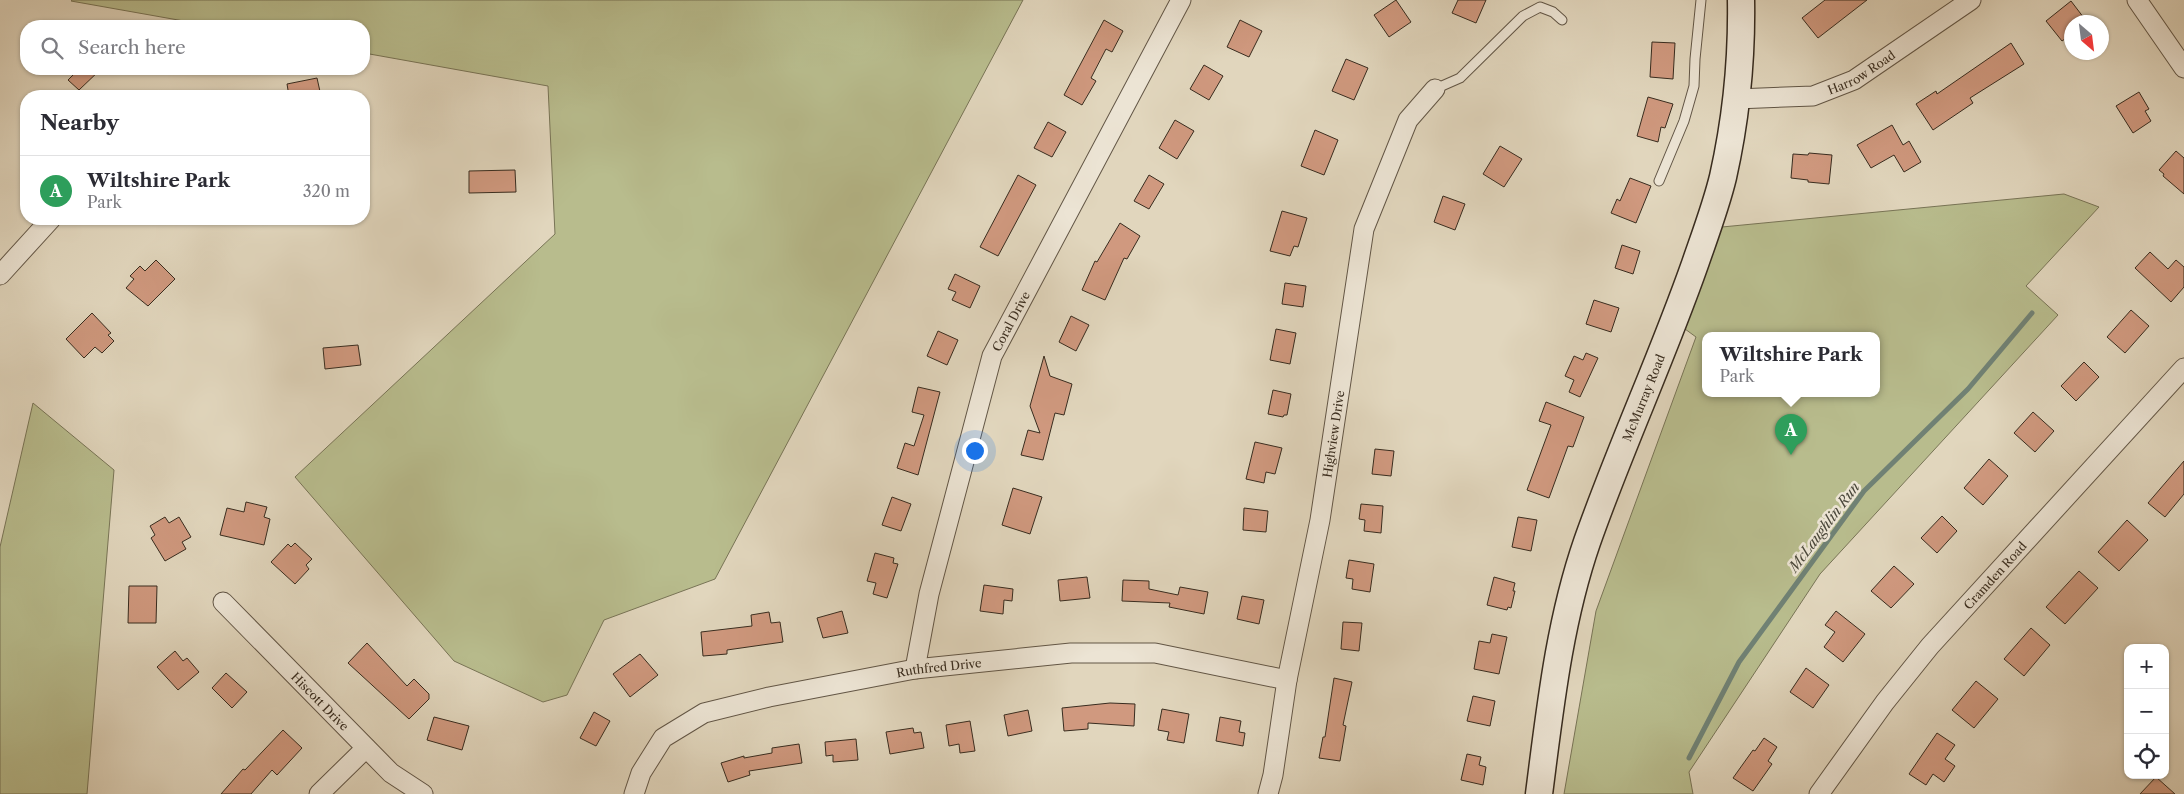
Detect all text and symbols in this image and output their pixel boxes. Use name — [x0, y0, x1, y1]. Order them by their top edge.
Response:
north arrow — [2064, 15, 2109, 60]
search box — [20, 20, 370, 75]
icon: search — [38, 34, 66, 62]
text: Search here — [78, 36, 186, 59]
street label: Harrow Road — [1825, 46, 1898, 97]
text: Nearby — [40, 110, 119, 135]
text: Wiltshire Park — [87, 169, 230, 192]
text: A — [50, 181, 62, 201]
text: 320 m — [303, 181, 350, 201]
text: Park — [87, 192, 122, 212]
street label: Coral Drive — [988, 288, 1033, 354]
popup — [1702, 332, 1880, 397]
text: Wiltshire Park — [1720, 343, 1862, 366]
street label: McMurray Road — [1619, 351, 1668, 443]
text: Park — [1720, 366, 1754, 386]
street label: Highview Drive — [1319, 389, 1347, 479]
pin: A — [1775, 414, 1807, 455]
your location — [962, 438, 988, 464]
water label: McLaughlin Run — [1783, 479, 1864, 577]
street label: Cramden Road — [1960, 538, 2030, 612]
map controls — [2124, 644, 2169, 779]
button: + — [2124, 644, 2169, 689]
street label: Ruthfred Drive — [895, 655, 982, 680]
street label: Hiscott Drive — [289, 669, 353, 734]
button: − — [2124, 689, 2169, 734]
button: locate — [2124, 734, 2169, 779]

